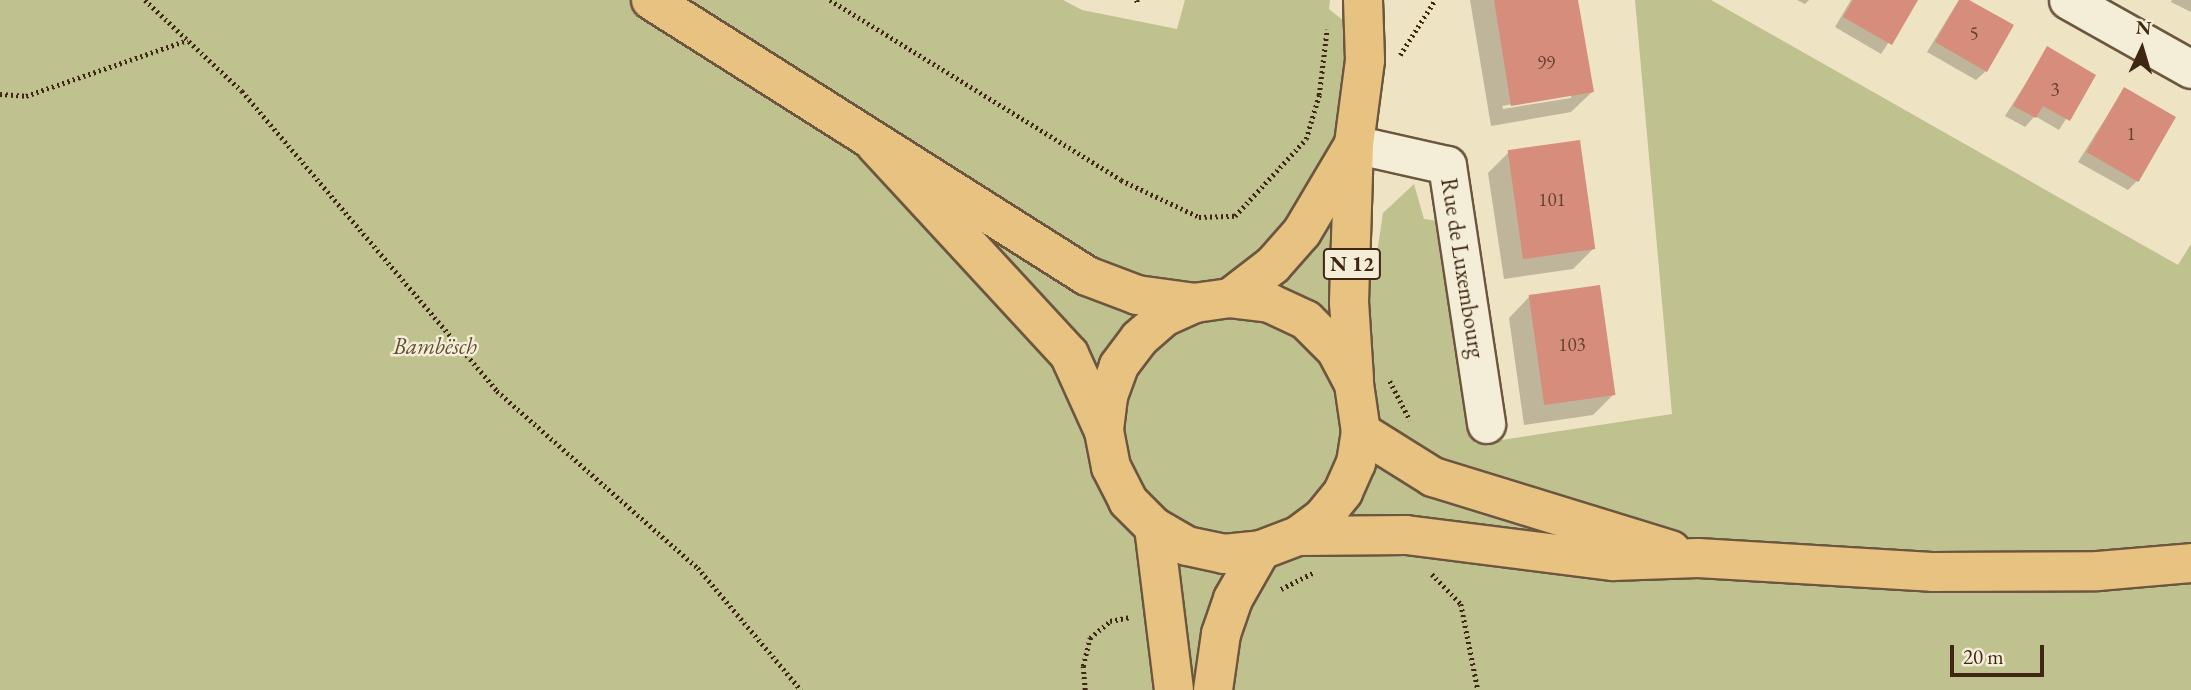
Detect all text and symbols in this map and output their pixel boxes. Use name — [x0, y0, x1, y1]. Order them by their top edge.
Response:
north arrow — [2107, 14, 2177, 84]
text: N — [2135, 15, 2152, 41]
house number: 5 — [1969, 23, 1979, 45]
house number: 99 — [1537, 52, 1555, 74]
house number: 3 — [2050, 79, 2060, 101]
house number: 1 — [2126, 123, 2136, 145]
street label: Rue de Luxembourg — [1435, 176, 1491, 360]
house number: 101 — [1538, 189, 1566, 211]
road number: N 12 — [1322, 246, 1382, 282]
park label: Bambësch — [393, 332, 477, 360]
house number: 103 — [1558, 334, 1586, 356]
scale bar — [1953, 630, 2048, 674]
text: 20 m — [1963, 643, 2004, 670]

